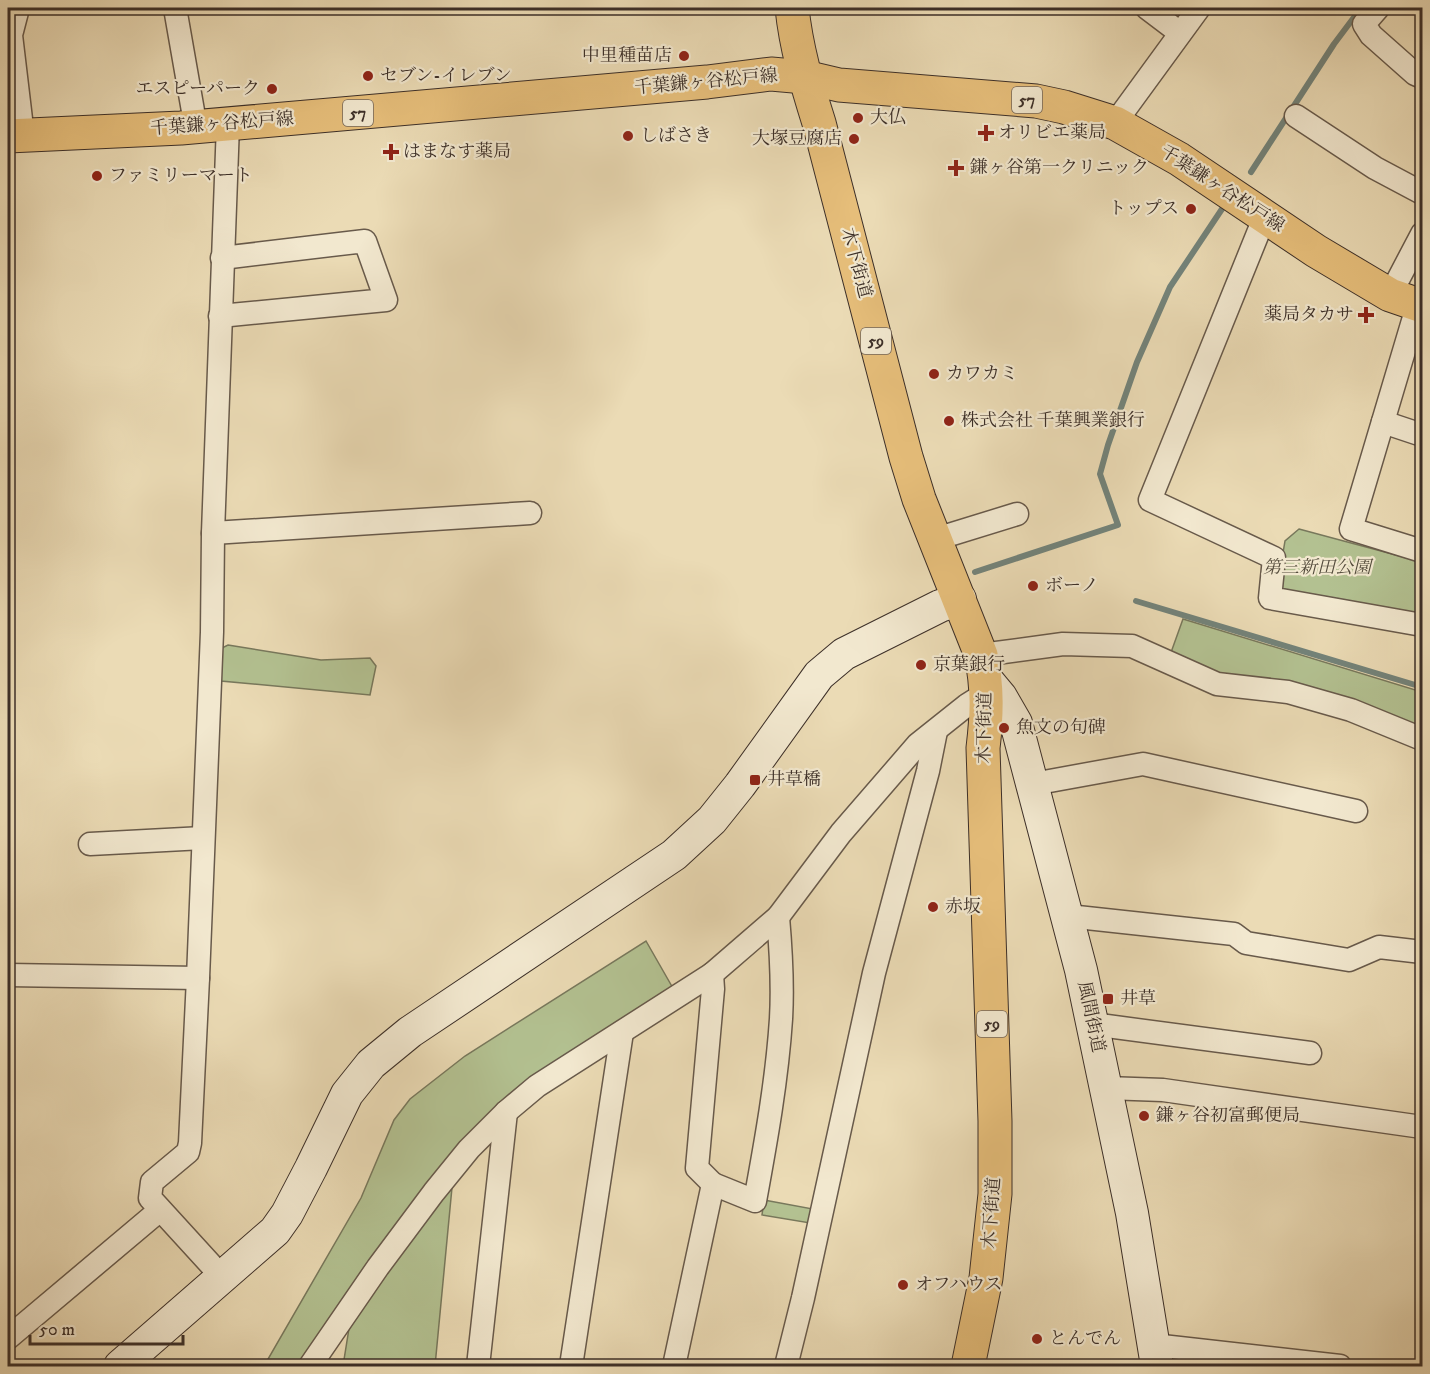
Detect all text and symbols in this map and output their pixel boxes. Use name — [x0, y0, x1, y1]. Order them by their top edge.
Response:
place label: 中里種苗店 — [582, 45, 672, 67]
marker: 中里種苗店 — [677, 49, 691, 63]
place label: セブン-イレブン — [380, 65, 512, 87]
street label: 千葉鎌ヶ谷松戸線 — [633, 65, 779, 99]
marker: セブン-イレブン — [361, 69, 375, 83]
place label: エスピーパーク — [136, 78, 260, 100]
marker: エスピーパーク — [265, 82, 279, 96]
road number: 57 — [1012, 87, 1042, 113]
road number: 57 — [343, 100, 373, 126]
place label: 大仏 — [870, 107, 906, 129]
street label: 千葉鎌ヶ谷松戸線 — [149, 108, 295, 140]
marker: 大仏 — [851, 111, 865, 125]
place label: オリビエ薬局 — [998, 122, 1106, 144]
place label: しばさき — [640, 125, 712, 147]
marker: オリビエ薬局 — [979, 126, 993, 140]
place label: 大塚豆腐店 — [752, 128, 842, 150]
marker: しばさき — [621, 129, 635, 143]
marker: 大塚豆腐店 — [847, 132, 861, 146]
place label: はまなす薬局 — [403, 141, 511, 163]
street label: 千葉鎌ヶ谷松戸線 — [1156, 141, 1288, 237]
marker: はまなす薬局 — [384, 145, 398, 159]
place label: 鎌ヶ谷第一クリニック — [970, 157, 1149, 179]
marker: 鎌ヶ谷第一クリニック — [947, 159, 965, 177]
place label: ファミリーマート — [109, 165, 253, 187]
marker: ファミリーマート — [90, 169, 104, 183]
place label: トップス — [1108, 198, 1179, 220]
marker: トップス — [1184, 202, 1198, 216]
street label: 木下街道 — [836, 225, 876, 301]
place label: 薬局タカサ — [1264, 304, 1354, 326]
marker: 薬局タカサ — [1359, 308, 1373, 322]
road number: 59 — [861, 328, 891, 354]
place label: カワカミ — [946, 363, 1018, 385]
marker: カワカミ — [927, 367, 941, 381]
place label: 株式会社 千葉興業銀行 — [961, 410, 1145, 432]
marker: 株式会社 千葉興業銀行 — [942, 414, 956, 428]
park label: 第三新田公園 — [1263, 557, 1374, 579]
place label: ボーノ — [1045, 575, 1099, 597]
marker: ボーノ — [1026, 579, 1040, 593]
place label: 京葉銀行 — [933, 654, 1005, 676]
marker: 京葉銀行 — [914, 658, 928, 672]
street label: 木下街道 — [973, 692, 997, 764]
place label: 魚文の句碑 — [1016, 717, 1106, 739]
marker: 魚文の句碑 — [997, 721, 1011, 735]
place label: 井草橋 — [767, 769, 821, 791]
marker: 井草橋 — [748, 773, 762, 787]
place label: 赤坂 — [945, 896, 981, 918]
marker: 赤坂 — [926, 900, 940, 914]
street label: 風間街道 — [1073, 979, 1109, 1055]
place label: 井草 — [1120, 988, 1156, 1010]
marker: 井草 — [1101, 992, 1115, 1006]
road number: 59 — [977, 1011, 1007, 1037]
place label: 鎌ヶ谷初富郵便局 — [1156, 1105, 1300, 1127]
marker: 鎌ヶ谷初富郵便局 — [1137, 1109, 1151, 1123]
street label: 木下街道 — [979, 1176, 1005, 1250]
place label: オフハウス — [915, 1274, 1002, 1296]
marker: オフハウス — [896, 1278, 910, 1292]
scale bar — [30, 1308, 183, 1346]
text: 50 m — [39, 1319, 75, 1341]
place label: とんでん — [1049, 1328, 1121, 1350]
marker: とんでん — [1030, 1332, 1044, 1346]

